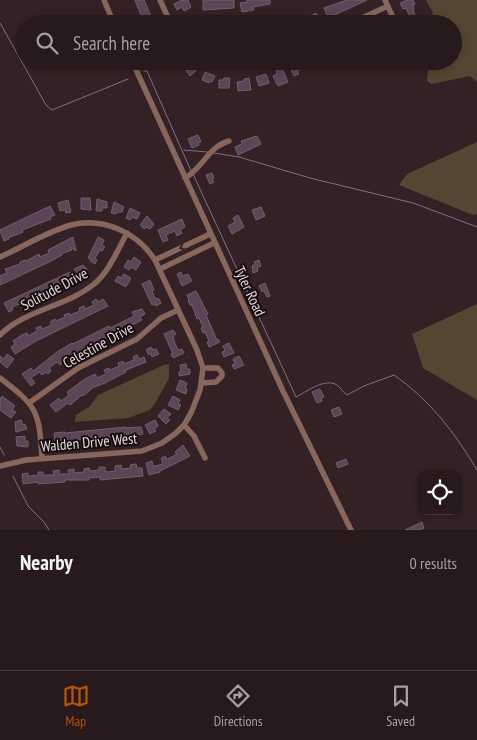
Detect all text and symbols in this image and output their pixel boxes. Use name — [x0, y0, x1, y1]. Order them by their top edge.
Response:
search box — [15, 15, 462, 70]
icon: search — [33, 29, 61, 57]
text: Search here — [73, 31, 150, 55]
one-way arrow — [179, 240, 188, 251]
street label: Solitude Drive — [17, 263, 91, 315]
street label: Tyler Road — [230, 263, 270, 319]
street label: Celestine Drive — [59, 318, 137, 372]
street label: Walden Drive West — [40, 428, 138, 456]
map controls — [417, 470, 462, 515]
button: locate — [417, 470, 462, 515]
text: Nearby — [20, 549, 73, 576]
text: 0 results — [410, 553, 457, 573]
tab: Map — [62, 682, 90, 730]
tab: Directions — [214, 682, 262, 730]
tab: Saved — [386, 682, 415, 730]

